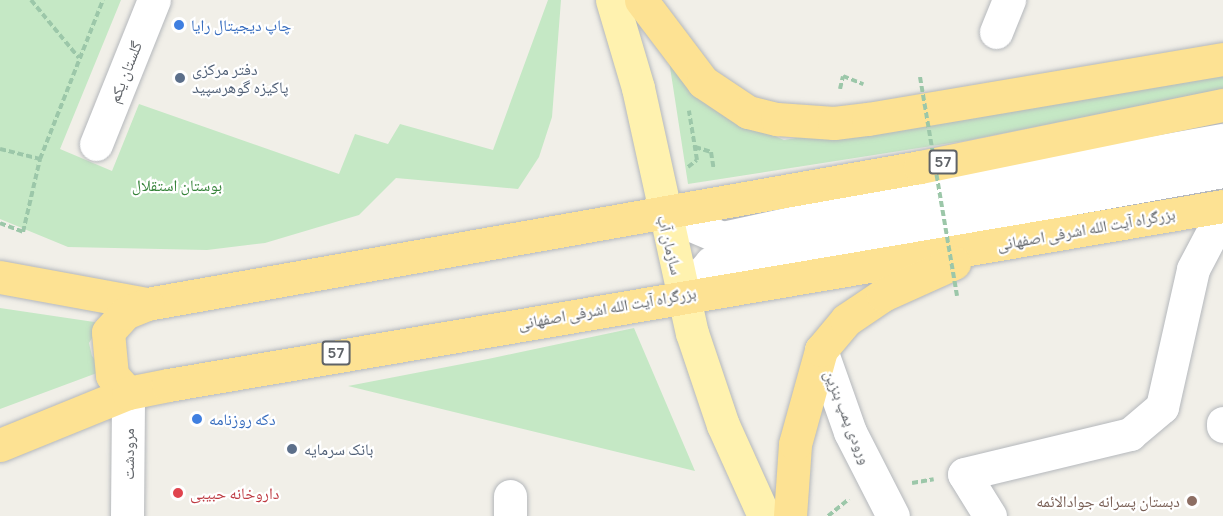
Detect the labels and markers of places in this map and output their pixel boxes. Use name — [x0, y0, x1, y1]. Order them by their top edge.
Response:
place label: چاپ دیجیتال رایا — [191, 15, 291, 35]
marker: چاپ دیجیتال رایا — [172, 18, 186, 32]
place label: دفتر مرکزی پاکیزه گوهرسپید — [192, 59, 288, 97]
marker: دفتر مرکزی پاکیزه گوهرسپید — [173, 71, 187, 85]
place label: دکه روزنامه — [209, 409, 276, 429]
marker: دکه روزنامه — [190, 412, 204, 426]
place label: بانک سرمایه — [304, 439, 374, 459]
marker: بانک سرمایه — [285, 442, 299, 456]
place label: داروخانه حبیبی — [190, 483, 279, 503]
marker: داروخانه حبیبی — [171, 486, 185, 500]
place label: دبستان پسرانه جوادالائمه — [1036, 491, 1180, 511]
marker: دبستان پسرانه جوادالائمه — [1185, 494, 1199, 508]

